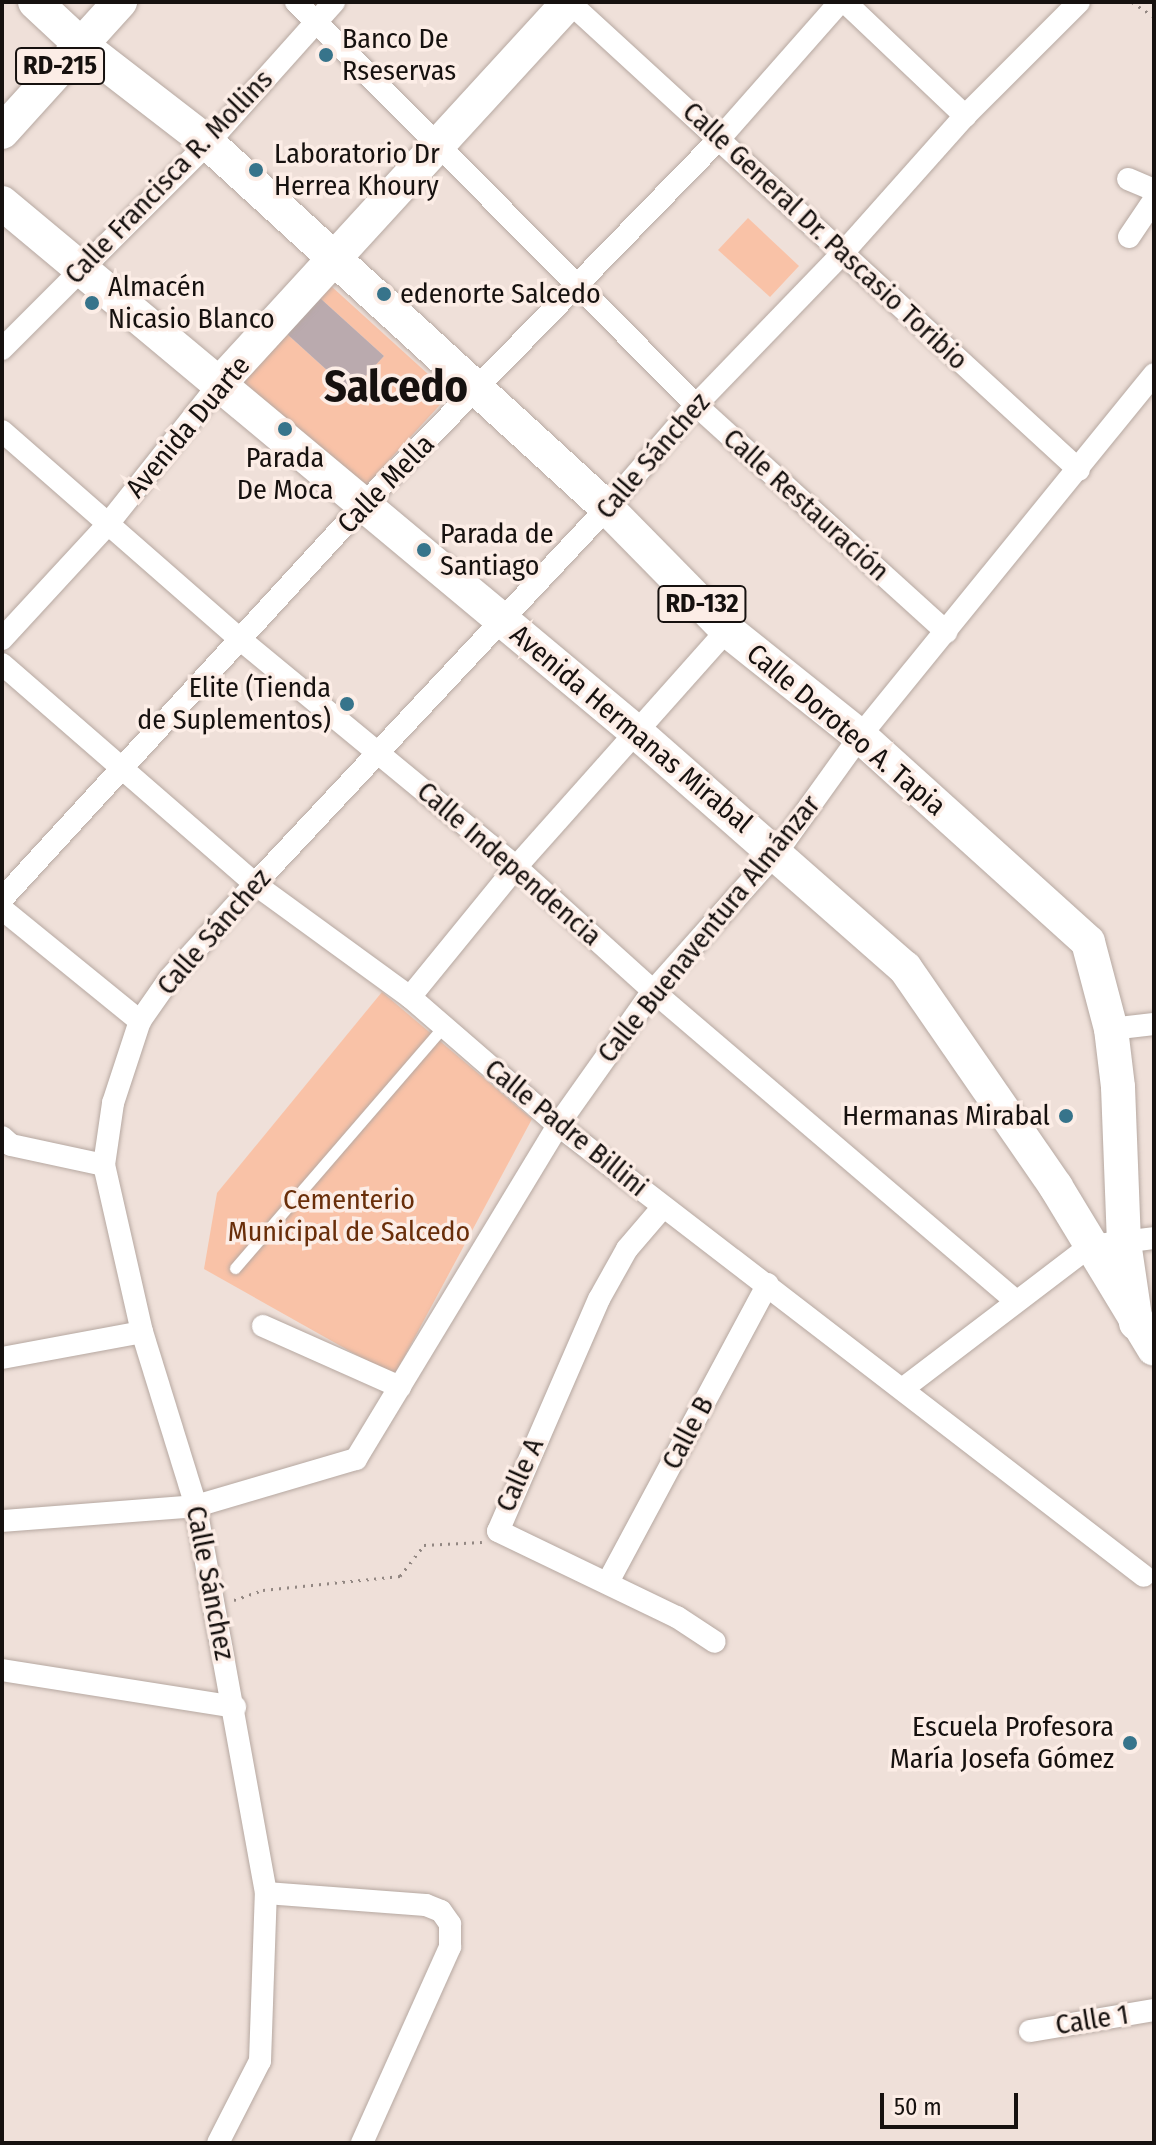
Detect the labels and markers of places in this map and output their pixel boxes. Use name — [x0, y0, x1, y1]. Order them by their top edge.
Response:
place label: Banco De Rseservas — [342, 22, 456, 88]
marker: Banco De Rseservas — [317, 46, 335, 64]
place label: Laboratorio Dr Herrea Khoury — [274, 137, 440, 203]
marker: Laboratorio Dr Herrea Khoury — [245, 159, 267, 181]
place label: Almacén Nicasio Blanco — [108, 270, 275, 336]
place label: edenorte Salcedo — [400, 277, 601, 311]
marker: edenorte Salcedo — [375, 285, 393, 303]
marker: Almacén Nicasio Blanco — [83, 294, 101, 312]
marker: Parada De Moca — [276, 420, 294, 438]
place label: Parada De Moca — [237, 441, 333, 507]
place label: Parada de Santiago — [440, 517, 554, 583]
marker: Parada de Santiago — [415, 541, 433, 559]
place label: Elite (Tienda de Suplementos) — [137, 671, 331, 737]
marker: Elite (Tienda de Suplementos) — [338, 695, 356, 713]
place label: Hermanas Mirabal — [842, 1099, 1050, 1133]
marker: Hermanas Mirabal — [1057, 1107, 1075, 1125]
place label: Escuela Profesora María Josefa Gómez — [890, 1710, 1114, 1776]
marker: Escuela Profesora María Josefa Gómez — [1121, 1734, 1139, 1752]

